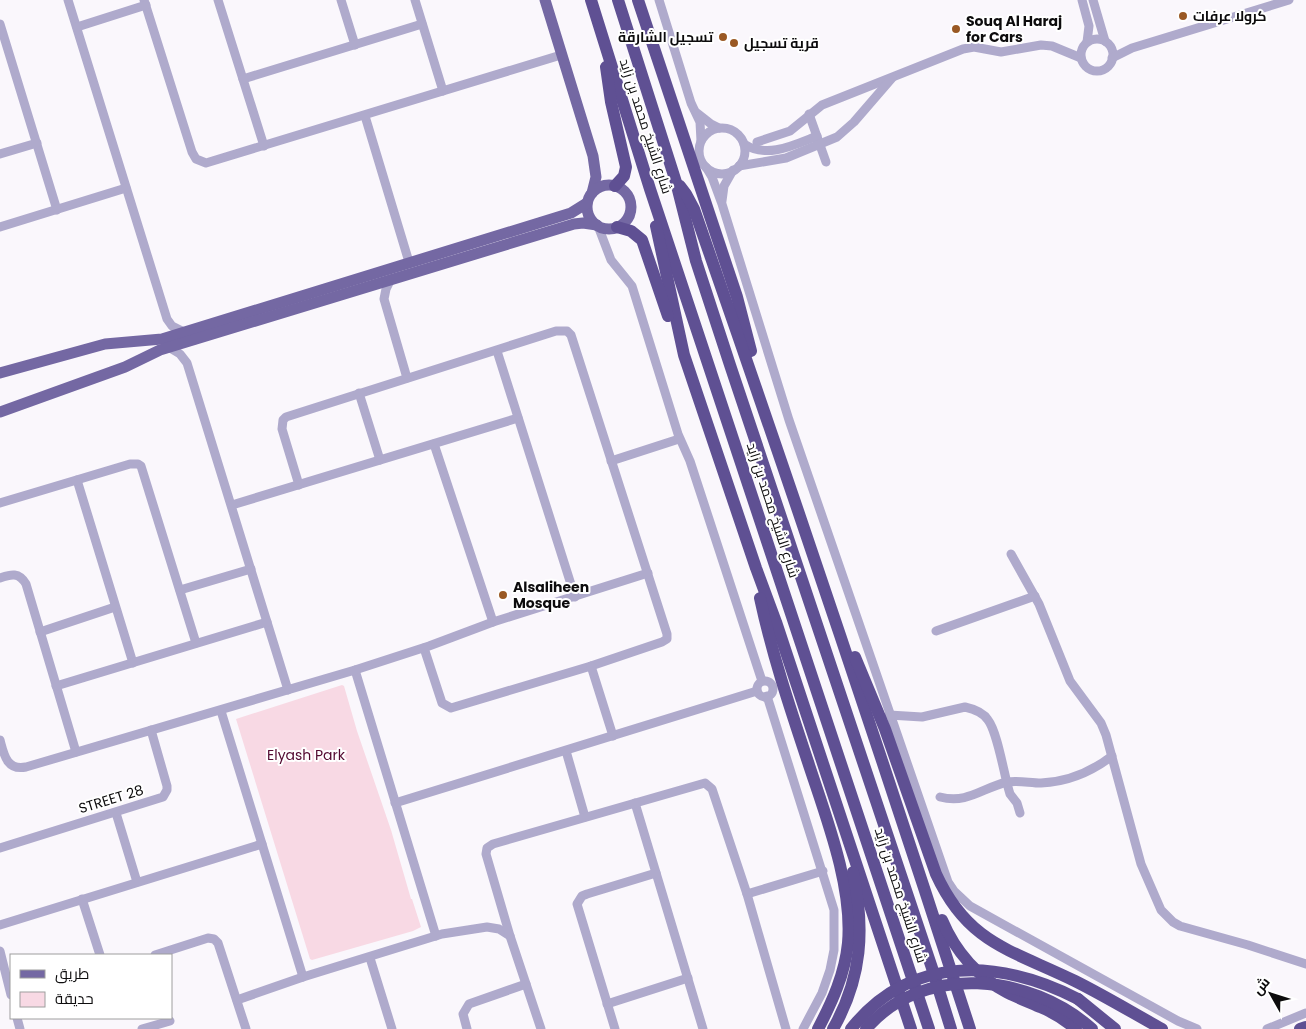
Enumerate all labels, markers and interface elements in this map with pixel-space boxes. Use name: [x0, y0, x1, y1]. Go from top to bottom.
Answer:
place label: كرولا عرفات: [1193, 6, 1267, 26]
marker: كرولا عرفات: [1177, 10, 1189, 22]
place label: Souq Al Haraj for Cars: [966, 11, 1062, 47]
marker: Souq Al Haraj for Cars: [950, 23, 962, 35]
place label: تسجيل الشارقة: [618, 27, 714, 47]
marker: تسجيل الشارقة: [717, 31, 729, 43]
place label: قرية تسجيل: [744, 33, 819, 53]
marker: قرية تسجيل: [728, 37, 740, 49]
street label: شارع الشيخ محمد بن زايد: [615, 56, 677, 196]
street label: شارع الشيخ محمد بن زايد: [742, 440, 804, 580]
place label: Alsaliheen Mosque: [513, 577, 589, 613]
marker: Alsaliheen Mosque: [497, 589, 509, 601]
park label: Elyash Park: [267, 745, 346, 765]
street label: STREET 28: [76, 780, 146, 818]
street label: شارع الشيخ محمد بن زايد: [870, 825, 932, 965]
legend: [10, 954, 172, 1019]
text: طريق: [55, 963, 89, 984]
north arrow: [1246, 969, 1296, 1019]
text: ش: [1247, 973, 1274, 999]
text: حديقة: [55, 988, 94, 1009]

